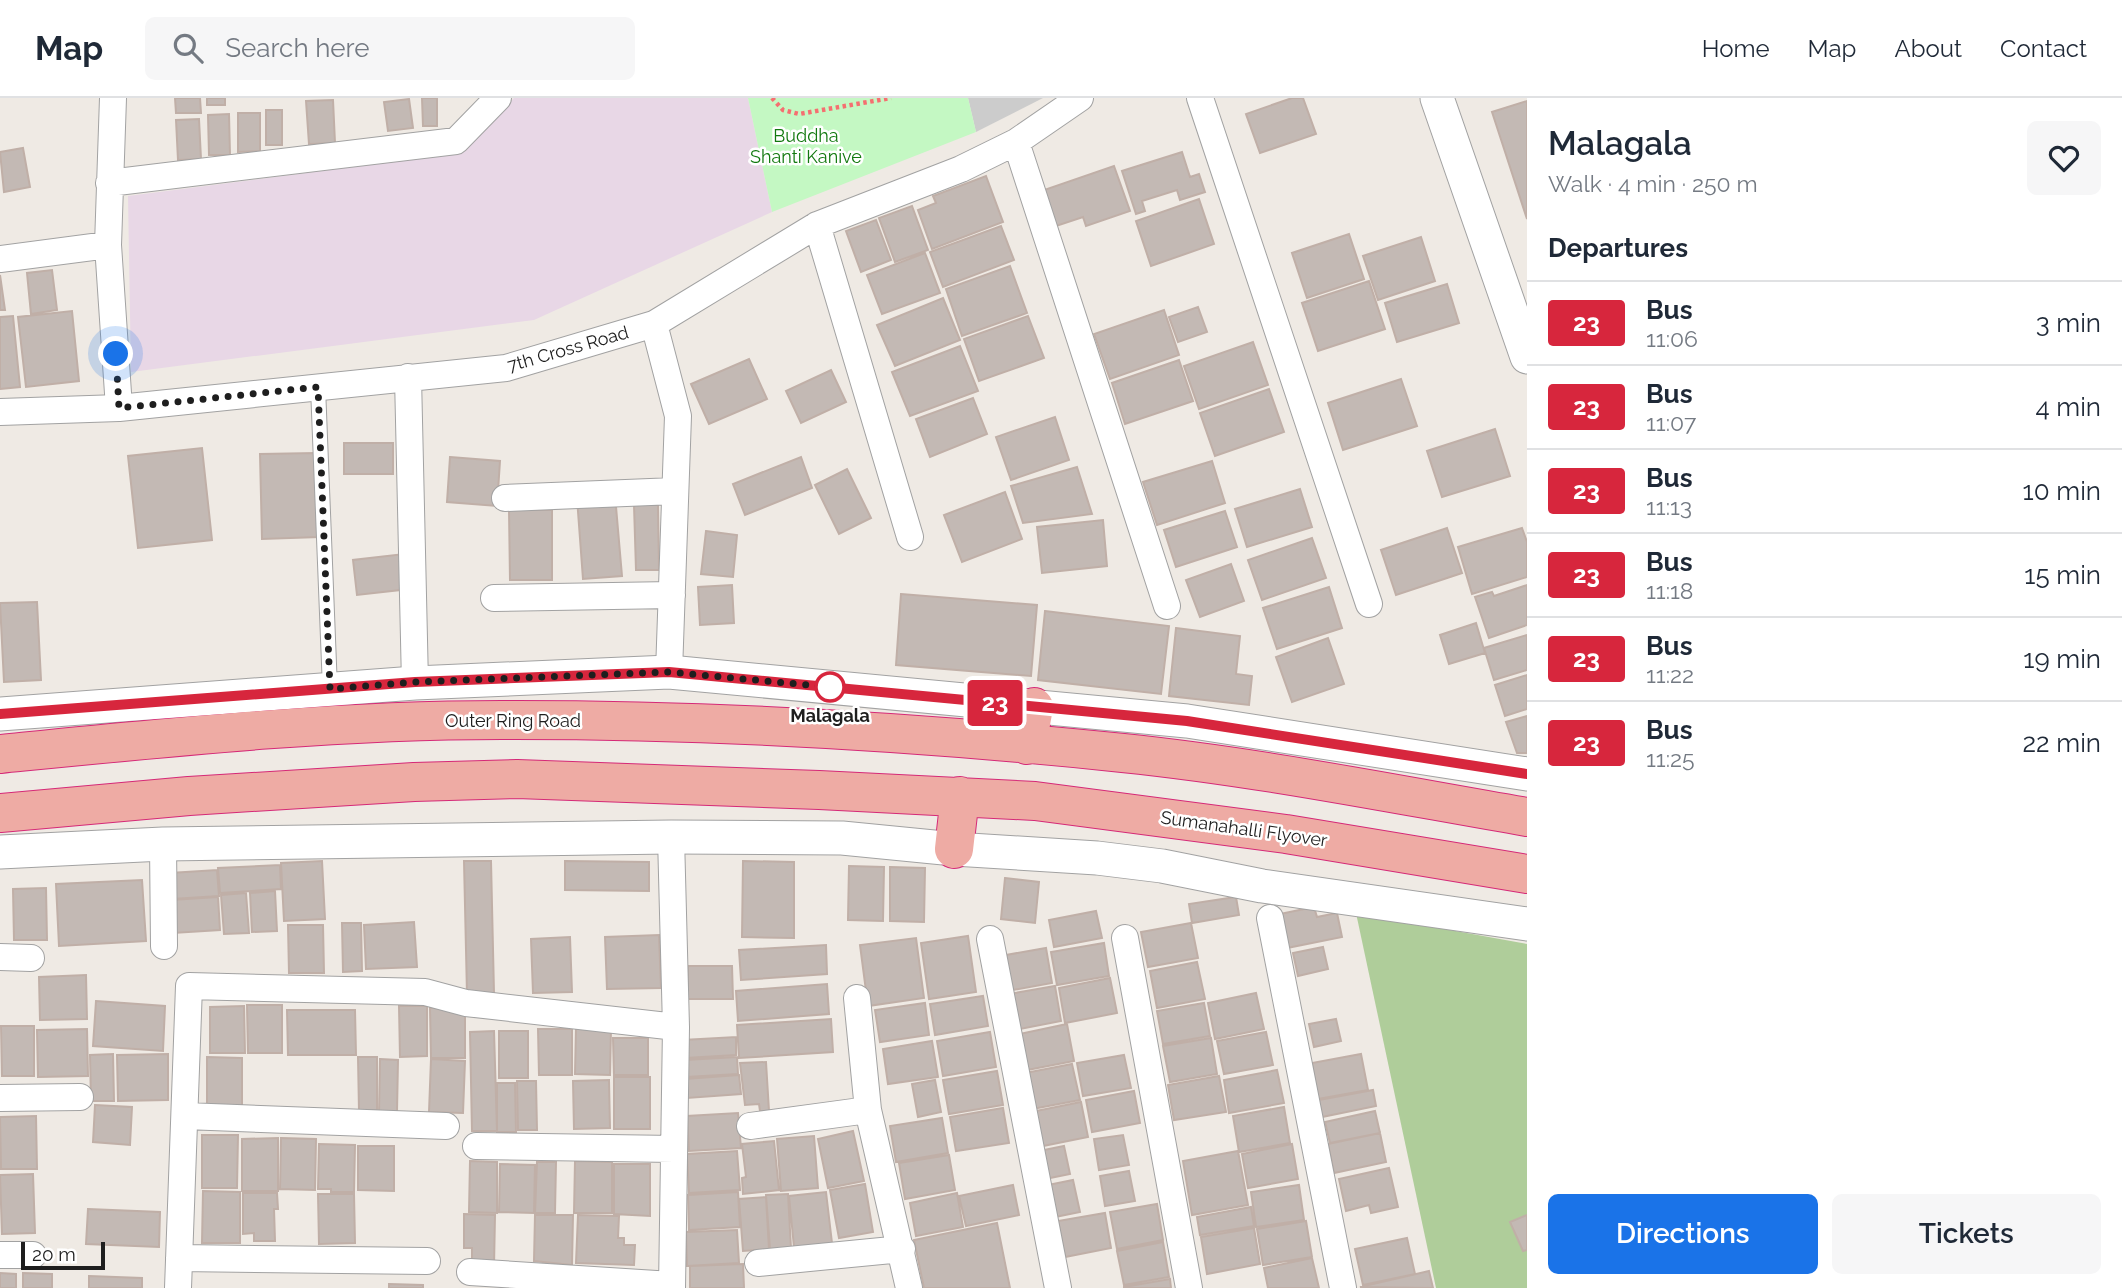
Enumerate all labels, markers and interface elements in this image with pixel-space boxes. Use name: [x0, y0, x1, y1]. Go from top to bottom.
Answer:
search box: [145, 17, 635, 80]
text: Map: [35, 29, 103, 68]
icon: search: [169, 29, 207, 67]
text: Search here: [225, 33, 370, 63]
text: Home: [1702, 34, 1770, 63]
text: Map: [1808, 34, 1856, 63]
text: About: [1894, 34, 1962, 63]
text: Contact: [2000, 34, 2087, 63]
button: heart: [2027, 121, 2101, 195]
text: Malagala: [1548, 124, 1692, 163]
park label: Buddha Shanti Kanive: [750, 125, 862, 167]
text: Walk · 4 min · 250 m: [1548, 170, 1758, 197]
text: Departures: [1548, 233, 1688, 263]
text: Bus: [1646, 295, 1693, 325]
text: 23: [1573, 308, 1600, 337]
text: 3 min: [2036, 308, 2101, 338]
street label: 7th Cross Road: [505, 321, 631, 376]
text: 11:06: [1646, 325, 1698, 352]
your location: [98, 336, 133, 371]
text: Bus: [1646, 379, 1693, 409]
text: 23: [1573, 392, 1600, 421]
text: 4 min: [2035, 392, 2101, 422]
text: 11:07: [1646, 409, 1696, 436]
text: Bus: [1646, 463, 1693, 493]
text: 23: [1573, 476, 1600, 505]
text: 10 min: [2023, 476, 2101, 506]
text: 11:13: [1646, 493, 1692, 520]
text: Bus: [1646, 547, 1693, 577]
text: 23: [1573, 560, 1600, 589]
text: 15 min: [2024, 560, 2101, 590]
text: 11:18: [1646, 577, 1694, 604]
text: Bus: [1646, 631, 1693, 661]
text: 23: [1573, 644, 1600, 673]
text: 19 min: [2023, 644, 2101, 674]
text: 11:22: [1646, 661, 1694, 688]
marker: Malagala: [815, 672, 845, 702]
line badge: 23: [964, 680, 1026, 726]
text: 23: [982, 688, 1008, 717]
place label: Malagala: [790, 705, 870, 726]
street label: Outer Ring Road: [445, 710, 581, 731]
text: Bus: [1646, 715, 1693, 745]
text: 23: [1573, 728, 1600, 757]
text: 22 min: [2023, 728, 2101, 758]
text: 11:25: [1646, 745, 1695, 772]
street label: Sumanahalli Flyover: [1159, 806, 1329, 851]
button: Directions: [1548, 1194, 1818, 1274]
button: Tickets: [1832, 1194, 2101, 1274]
scale bar: [21, 1239, 105, 1271]
text: 20 m: [32, 1243, 76, 1265]

